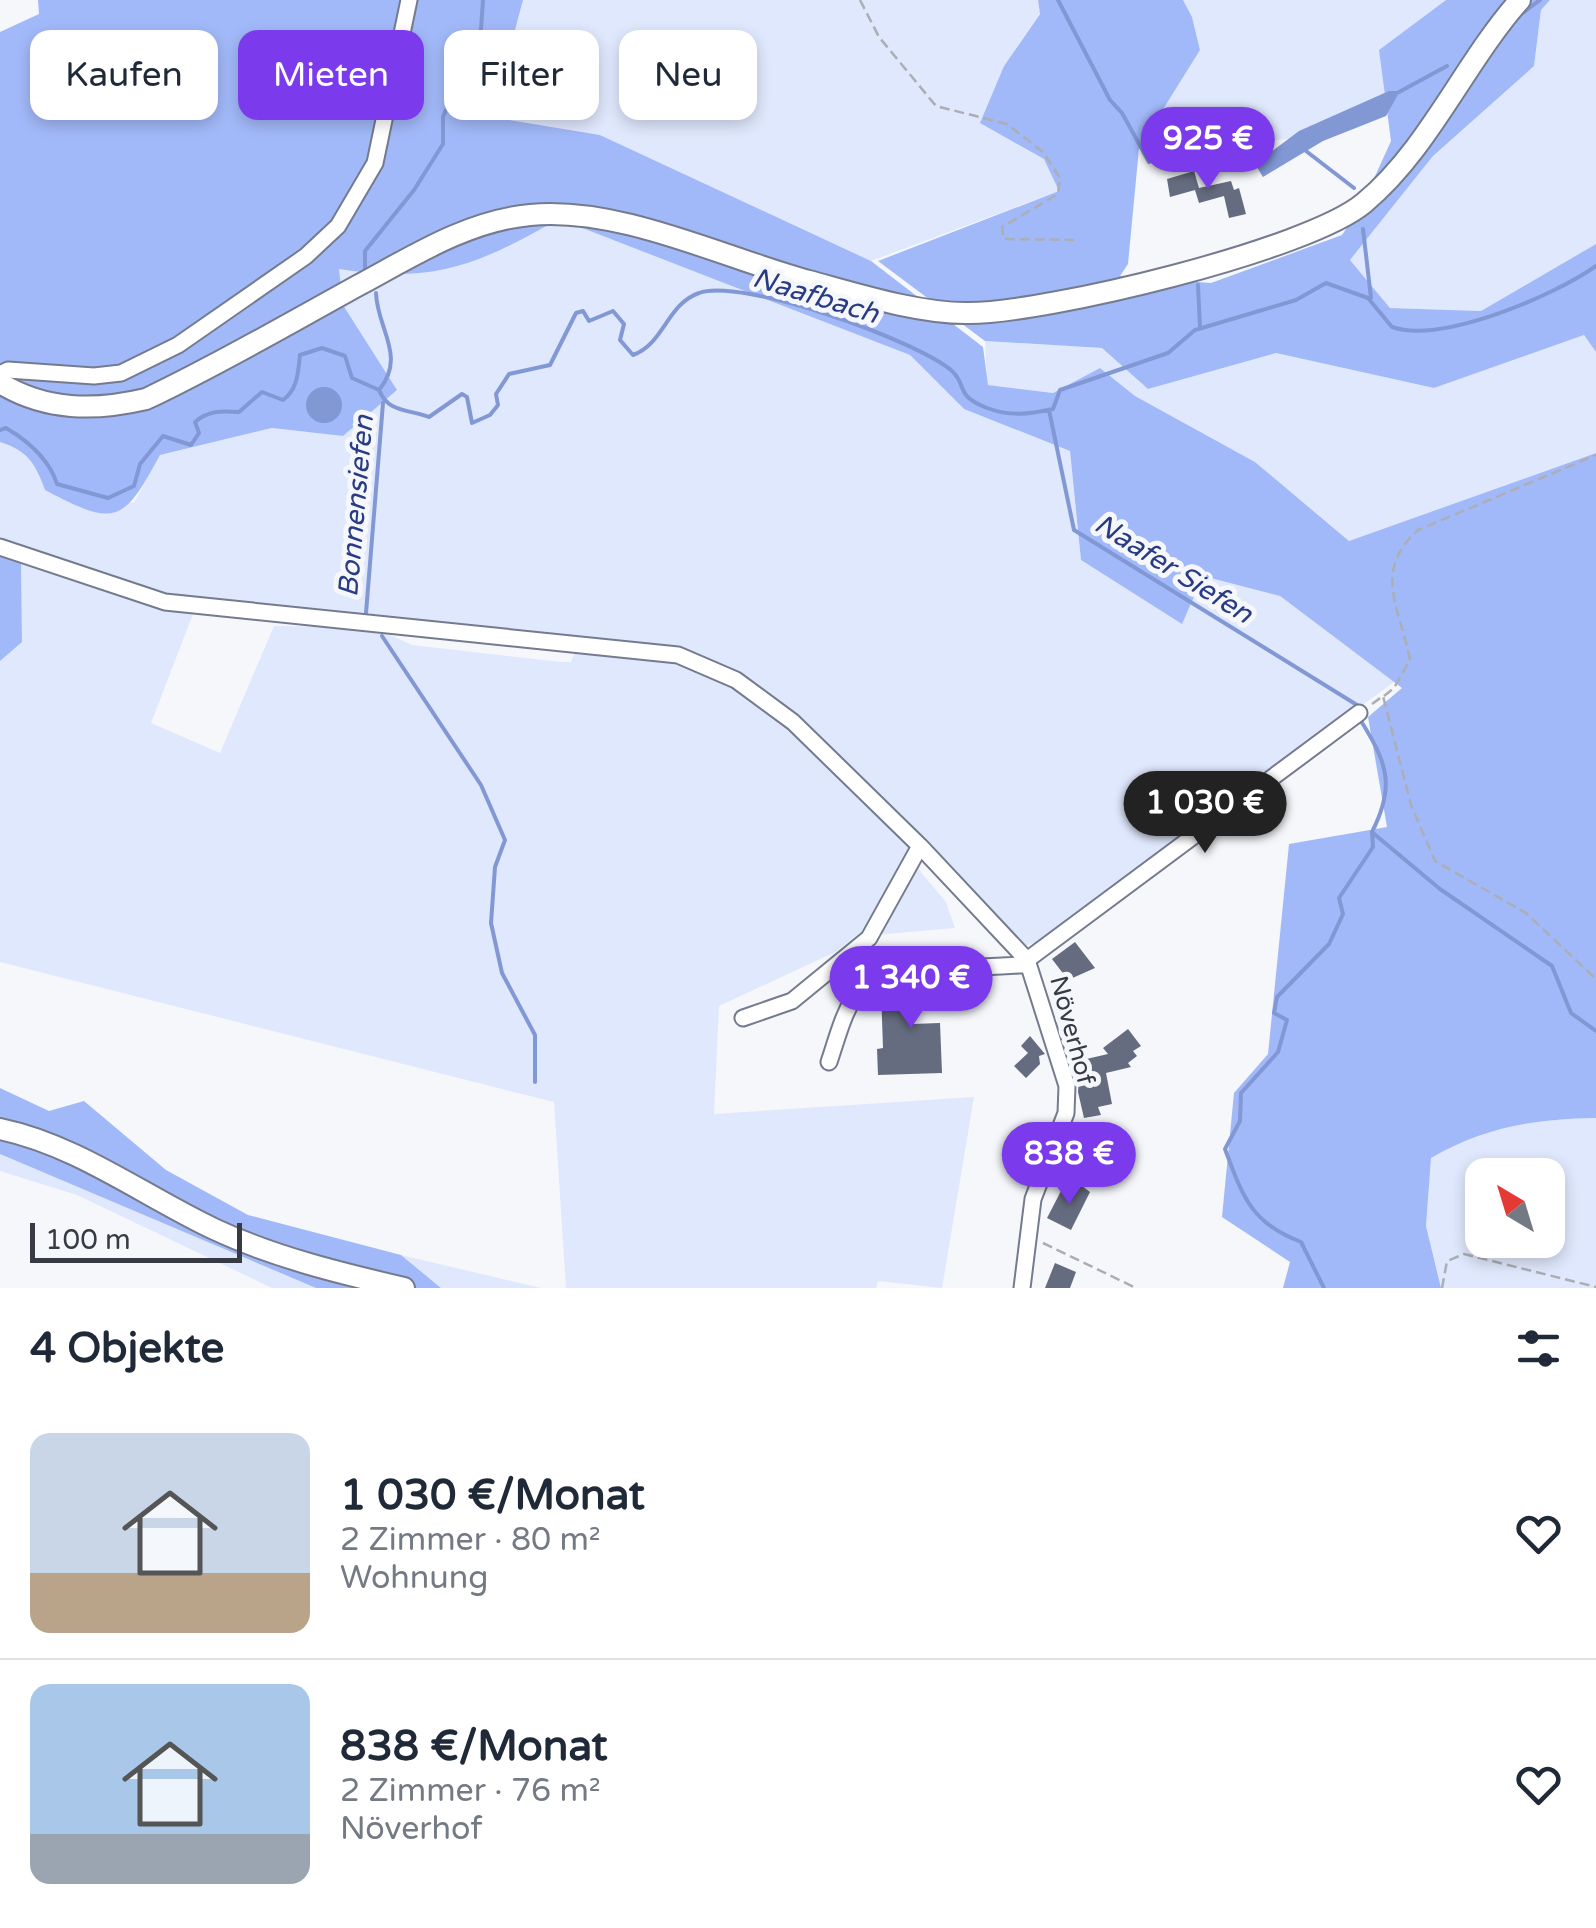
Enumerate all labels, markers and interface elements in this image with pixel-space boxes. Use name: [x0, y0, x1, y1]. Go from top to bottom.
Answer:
chip: Kaufen: [30, 30, 218, 120]
chip: Mieten: [238, 30, 424, 120]
chip: Filter: [444, 30, 599, 120]
chip: Neu: [619, 30, 757, 120]
pin: 925 €: [1138, 107, 1278, 192]
text: 925 €: [1163, 120, 1253, 158]
water label: Naafbach: [749, 261, 884, 331]
water label: Bonnensiefen: [331, 413, 381, 598]
water label: Naafer Siefen: [1088, 507, 1260, 631]
pin: 1 030 €: [1113, 771, 1297, 856]
text: 1 030 €: [1146, 784, 1264, 822]
pin: 1 340 €: [819, 946, 1003, 1031]
text: 1 340 €: [852, 959, 970, 997]
street label: Növerhof: [1043, 973, 1101, 1088]
pin: 838 €: [999, 1122, 1139, 1207]
text: 838 €: [1024, 1135, 1114, 1173]
north arrow: [1465, 1158, 1565, 1258]
map controls: [1465, 1158, 1565, 1258]
scale bar: [30, 1218, 242, 1262]
text: 100 m: [45, 1223, 131, 1257]
icon: filters: [1511, 1321, 1566, 1376]
text: 4 Objekte: [30, 1323, 224, 1374]
text: 1 030 €/Monat: [340, 1470, 645, 1521]
icon: home: [110, 1473, 230, 1593]
icon: heart: [1511, 1506, 1566, 1561]
text: 2 Zimmer · 80 m²: [340, 1521, 601, 1559]
text: Wohnung: [340, 1559, 488, 1597]
text: 838 €/Monat: [340, 1721, 608, 1772]
icon: home: [110, 1724, 230, 1844]
icon: heart: [1511, 1757, 1566, 1812]
text: 2 Zimmer · 76 m²: [340, 1772, 601, 1810]
text: Növerhof: [340, 1810, 483, 1848]

